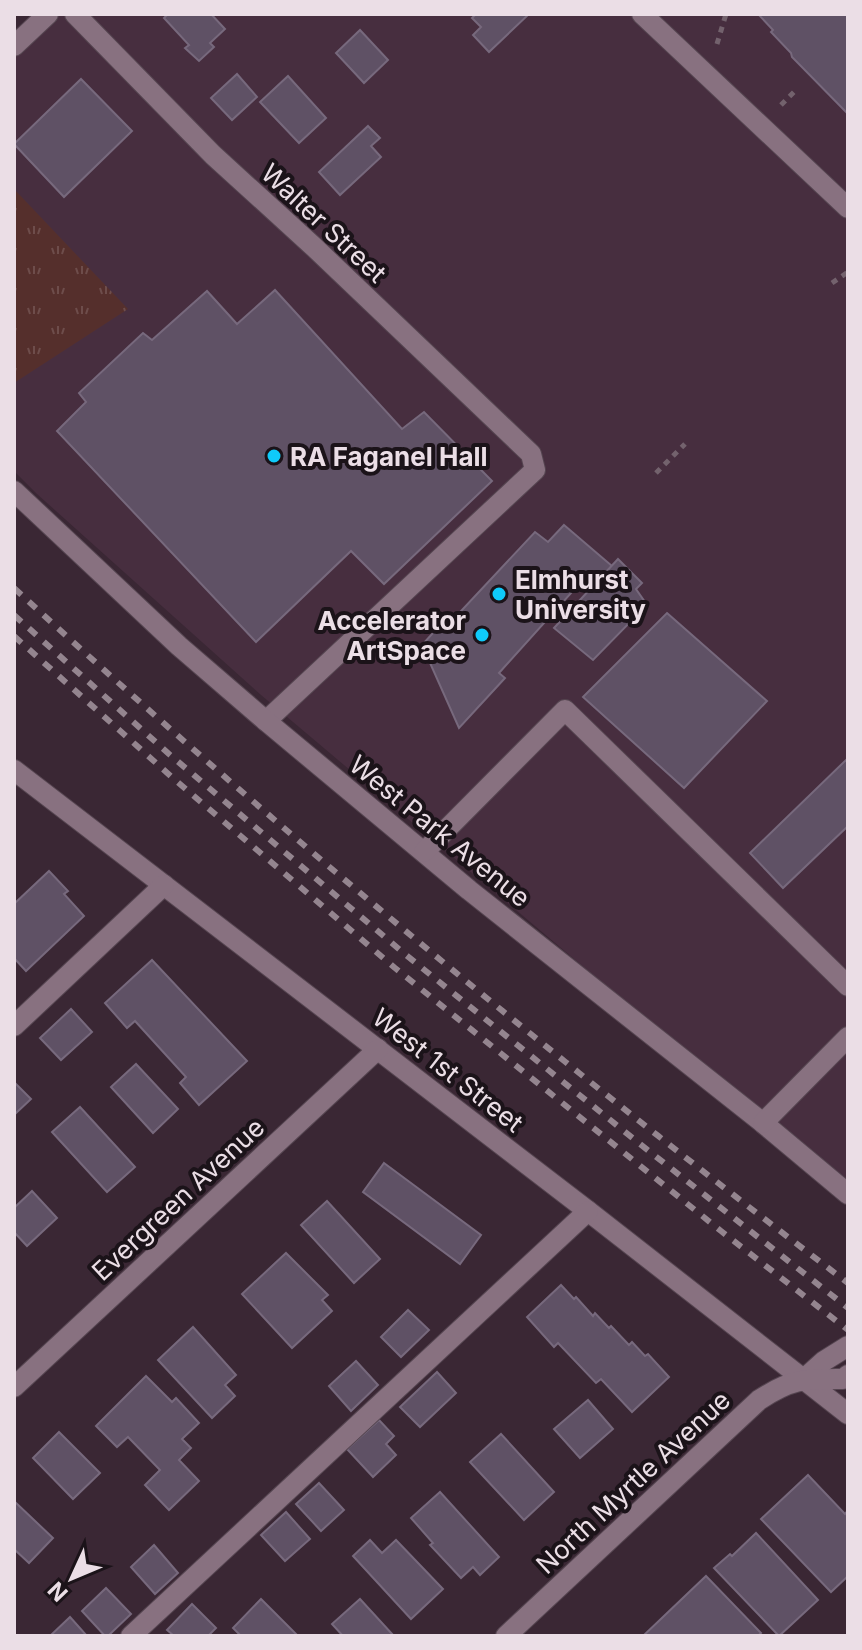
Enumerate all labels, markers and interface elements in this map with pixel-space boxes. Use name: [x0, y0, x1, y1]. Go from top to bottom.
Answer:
street label: Walter Street: [255, 157, 393, 289]
place label: RA Faganel Hall: [290, 441, 488, 472]
marker: RA Faganel Hall: [265, 447, 283, 465]
place label: Elmhurst University: [515, 564, 646, 625]
marker: Elmhurst University: [490, 585, 508, 603]
place label: Accelerator ArtSpace: [317, 605, 466, 666]
marker: Accelerator ArtSpace: [473, 626, 491, 644]
street label: West Park Avenue: [343, 749, 537, 913]
street label: West 1st Street: [367, 1002, 529, 1138]
street label: Evergreen Avenue: [86, 1111, 270, 1287]
street label: North Myrtle Avenue: [530, 1384, 736, 1580]
north arrow: [32, 1538, 112, 1618]
text: N: [42, 1577, 73, 1607]

